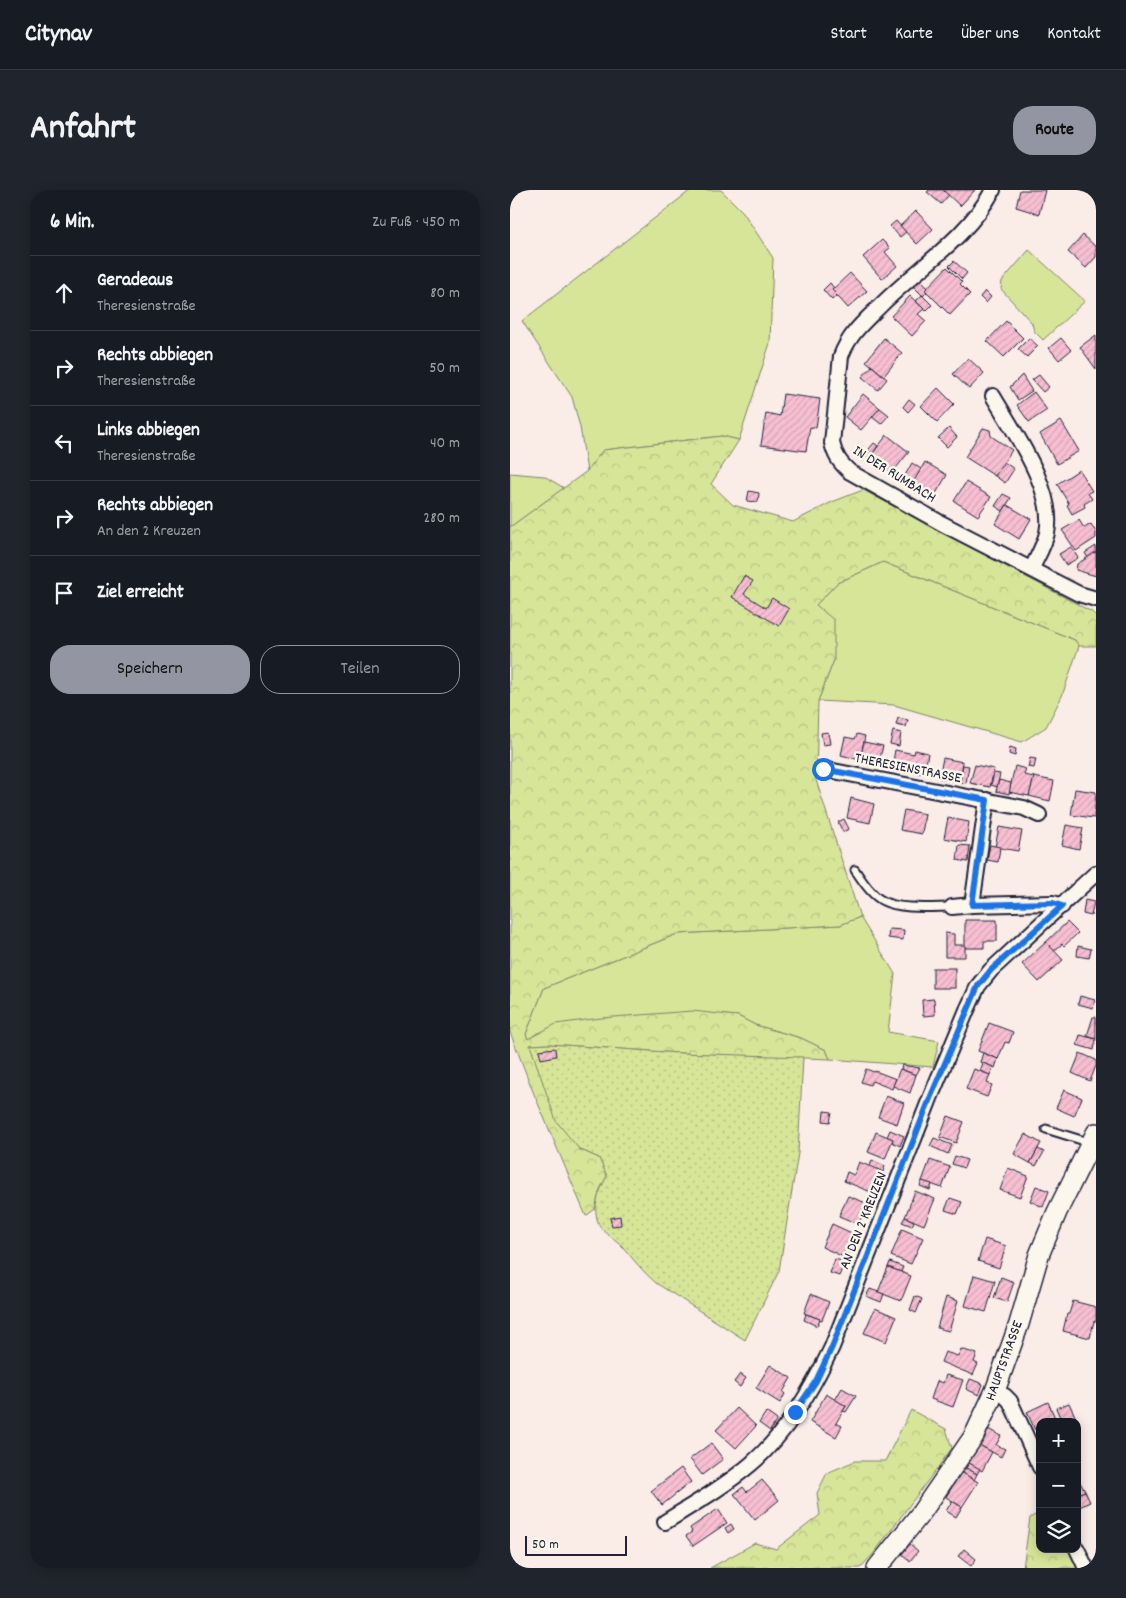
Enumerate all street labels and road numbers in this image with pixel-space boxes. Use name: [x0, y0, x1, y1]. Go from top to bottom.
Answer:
street label: IN DER RUMBACH: [848, 441, 940, 509]
street label: THERESIENSTRASSE: [853, 748, 963, 790]
street label: AN DEN 2 KREUZEN: [834, 1169, 894, 1273]
street label: HAUPTSTRASSE: [980, 1318, 1030, 1404]

